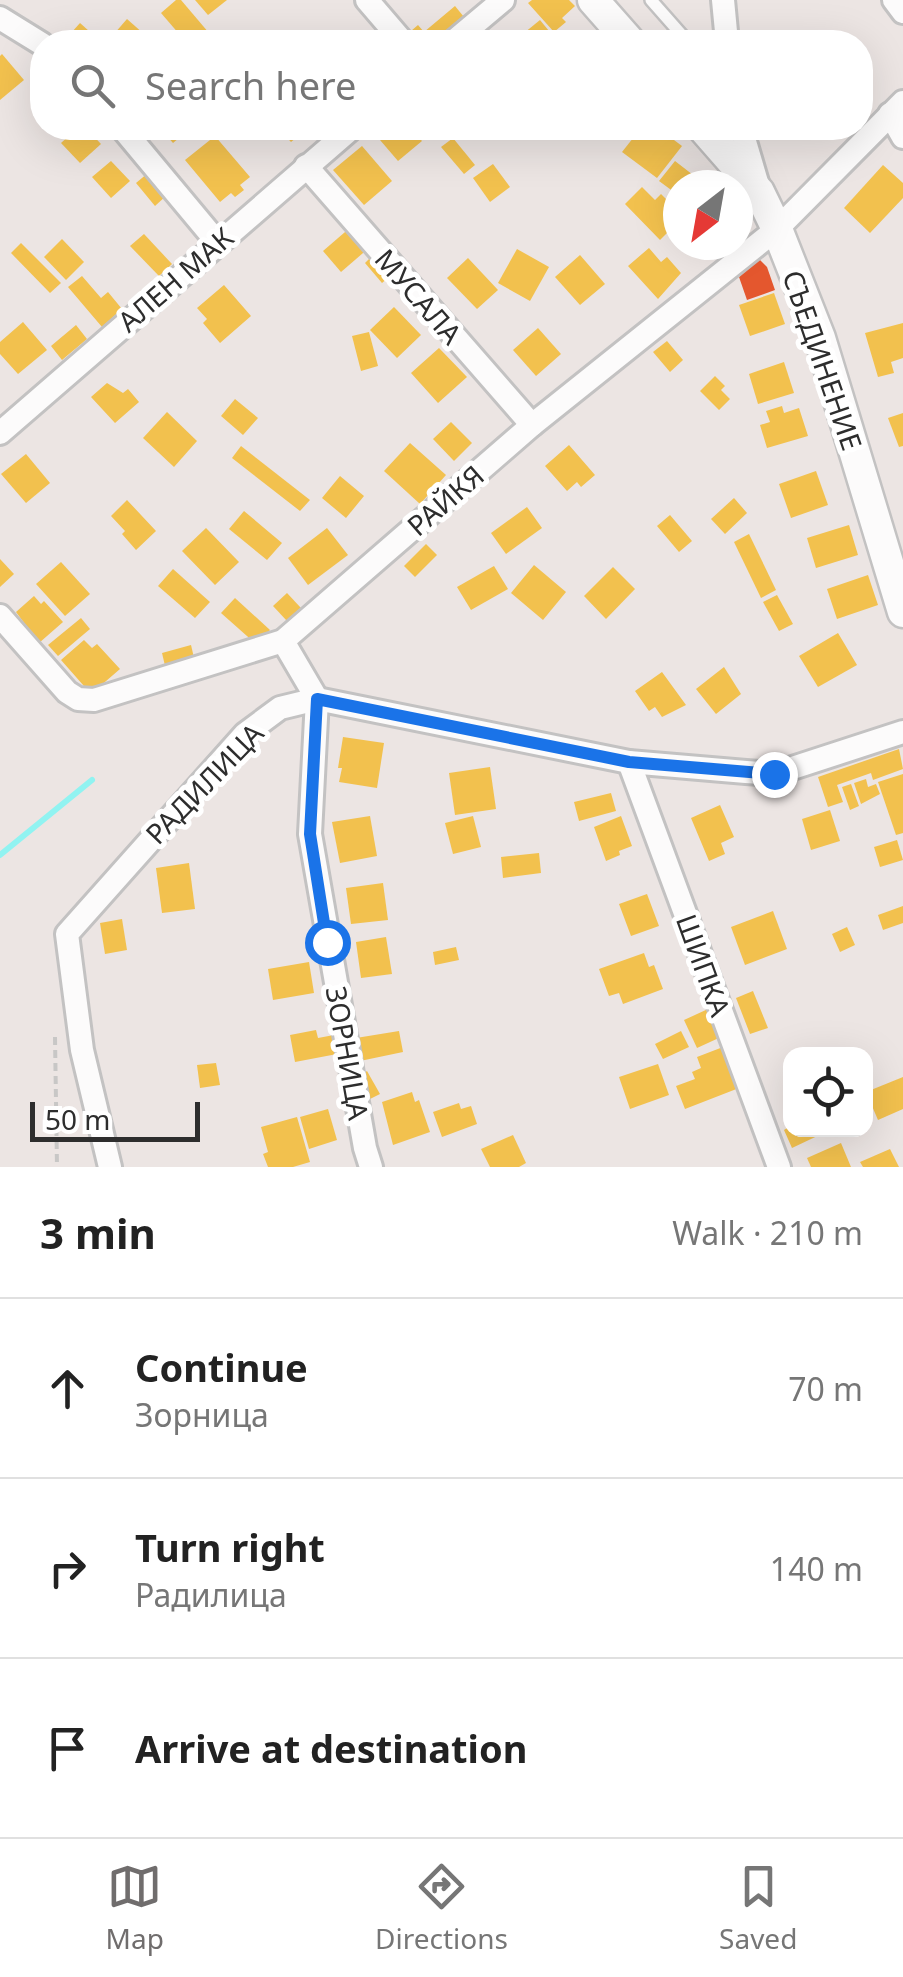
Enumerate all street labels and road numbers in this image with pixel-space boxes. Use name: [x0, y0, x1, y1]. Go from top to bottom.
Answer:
street label: АЛЕН МАК: [109, 218, 241, 340]
street label: МУСАЛА: [367, 240, 471, 352]
street label: СЪЕДИНЕНИЕ: [774, 265, 872, 455]
street label: РАЙКЯ: [399, 456, 491, 544]
street label: РАДИЛИЦА: [137, 714, 271, 852]
street label: ШИПКА: [668, 909, 740, 1021]
street label: ЗОРНИЦА: [318, 983, 378, 1123]

